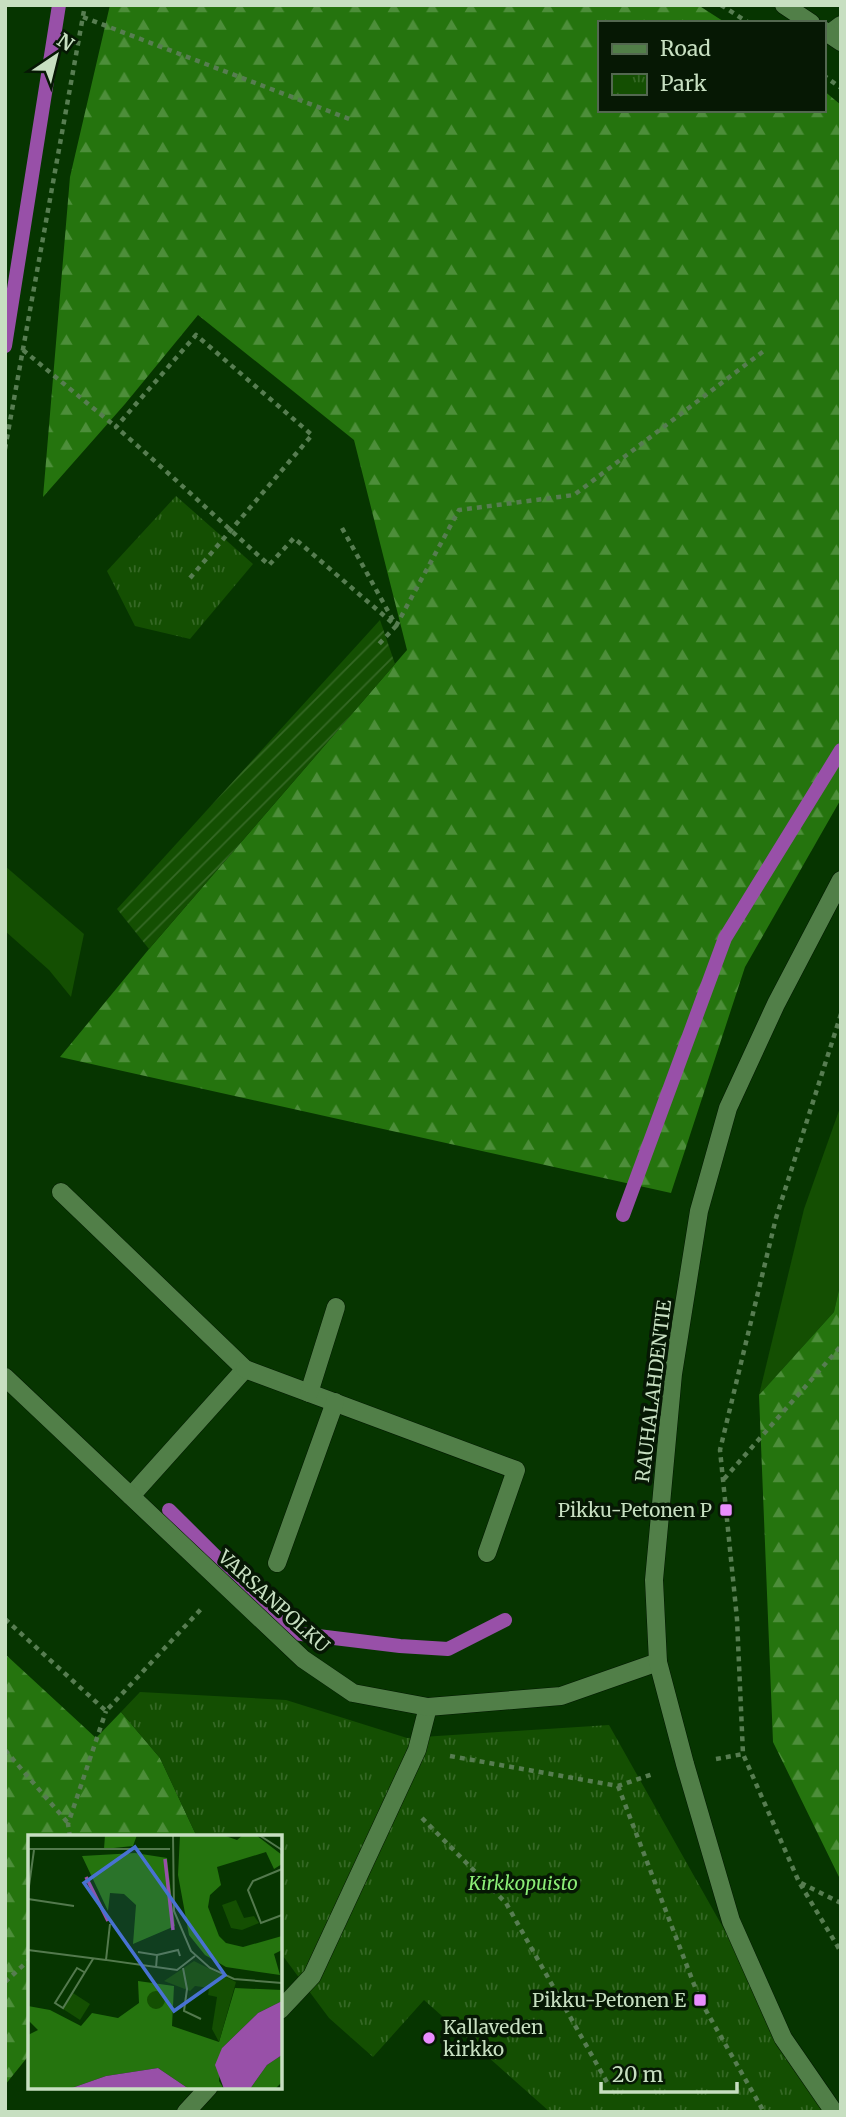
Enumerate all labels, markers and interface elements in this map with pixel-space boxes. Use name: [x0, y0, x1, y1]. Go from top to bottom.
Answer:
north arrow: [21, 21, 91, 91]
legend: [598, 21, 825, 112]
text: N: [53, 28, 79, 56]
text: Road: [660, 35, 711, 62]
text: Park: [660, 70, 707, 97]
street label: RAUHALAHDENTIE: [630, 1298, 676, 1484]
place label: Pikku-Petonen P: [558, 1498, 712, 1522]
marker: Pikku-Petonen P: [718, 1502, 734, 1518]
street label: VARSANPOLKU: [212, 1544, 335, 1657]
inset map: [28, 1835, 282, 2089]
park label: Kirkkopuisto: [467, 1871, 578, 1895]
place label: Pikku-Petonen E: [532, 1988, 686, 2012]
marker: Pikku-Petonen E: [692, 1992, 708, 2008]
place label: Kallaveden kirkko: [443, 2015, 544, 2061]
marker: Kallaveden kirkko: [421, 2030, 437, 2046]
scale bar: [601, 2050, 738, 2094]
text: 20 m: [612, 2061, 664, 2088]

